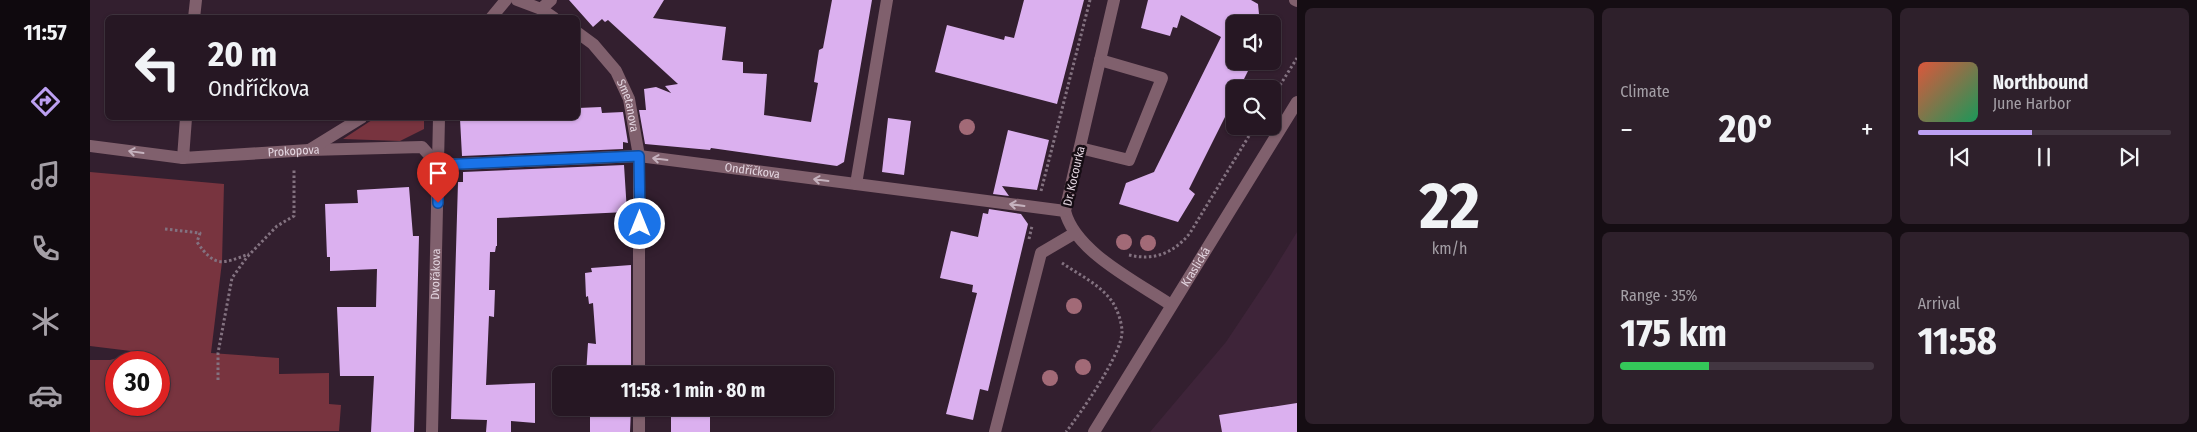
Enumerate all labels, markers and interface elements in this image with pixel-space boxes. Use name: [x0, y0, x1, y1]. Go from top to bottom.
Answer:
map controls: [1226, 15, 1281, 135]
button: sound: [1226, 15, 1281, 70]
text: 11:57: [23, 19, 67, 46]
text: 20 m: [208, 33, 277, 75]
icon: left: [125, 35, 190, 100]
text: Northbound: [1993, 71, 2088, 94]
text: Ondříčkova: [208, 75, 310, 102]
street label: Smetanova: [614, 77, 642, 133]
button: search: [1226, 80, 1281, 135]
text: Climate: [1620, 82, 1670, 101]
icon: directions: [28, 84, 63, 119]
text: June Harbor: [1993, 94, 2071, 113]
text: 20°: [1719, 106, 1775, 152]
text: −: [1620, 113, 1633, 146]
text: +: [1861, 113, 1874, 146]
street label: Prokopova: [267, 143, 320, 160]
icon: previous: [1946, 143, 1974, 171]
icon: pause: [2030, 143, 2058, 171]
icon: next: [2115, 143, 2143, 171]
street label: Dr. Kocourka: [1060, 145, 1088, 207]
one-way arrow: [129, 147, 145, 157]
pin: [417, 152, 459, 203]
one-way arrow: [652, 154, 668, 164]
icon: music: [28, 158, 63, 193]
icon: arrive: [424, 159, 452, 187]
street label: Ondříčkova: [724, 160, 781, 181]
text: 22: [1420, 167, 1480, 245]
one-way arrow: [814, 174, 830, 184]
position arrow: [613, 197, 665, 249]
one-way arrow: [1009, 199, 1025, 209]
icon: phone: [28, 231, 63, 266]
text: km/h: [1432, 239, 1468, 258]
street label: Kraslická: [1178, 244, 1213, 289]
street label: Dvořákova: [428, 248, 443, 300]
text: Range · 35%: [1620, 286, 1697, 305]
text: Arrival: [1918, 294, 1960, 313]
icon: climate: [28, 304, 63, 339]
text: 175 km: [1620, 310, 1727, 356]
text: 11:58: [1918, 318, 1997, 364]
speed limit sign: 30: [105, 351, 170, 416]
icon: car: [28, 378, 63, 413]
text: 11:58 · 1 min · 80 m: [621, 379, 765, 402]

